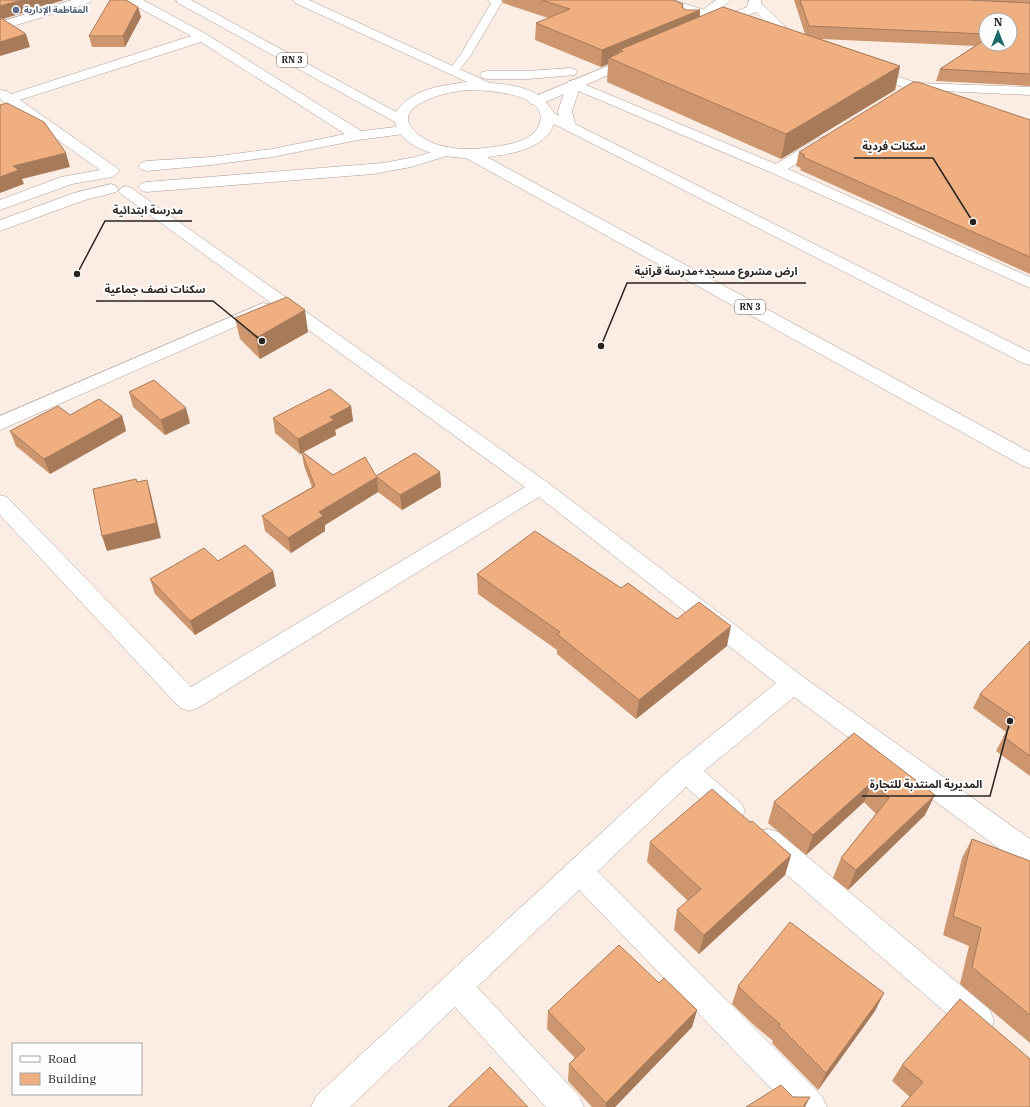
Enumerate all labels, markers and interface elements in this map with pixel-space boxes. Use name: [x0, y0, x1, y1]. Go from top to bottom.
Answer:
place label: المقاطعة الإدارية: [24, 4, 88, 16]
marker: المقاطعة الإدارية: [11, 5, 21, 15]
north arrow: [978, 12, 1018, 52]
text: N: [994, 15, 1003, 29]
road number: RN 3: [277, 53, 307, 67]
callout: سكنات فردية: [854, 135, 933, 158]
text: سكنات فردية: [862, 139, 926, 153]
callout: مدرسة ابتدائية: [105, 198, 192, 221]
text: مدرسة ابتدائية: [113, 203, 183, 217]
callout: ارض مشروع مسجد+مدرسة قرآنية: [627, 260, 806, 283]
text: ارض مشروع مسجد+مدرسة قرآنية: [634, 264, 798, 279]
callout: سكنات نصف جماعية: [96, 278, 213, 301]
text: سكنات نصف جماعية: [105, 282, 205, 296]
road number: RN 3: [735, 300, 765, 314]
callout: المديرية المنتدبة للتجارة: [862, 773, 990, 796]
text: المديرية المنتدبة للتجارة: [870, 777, 982, 791]
legend: [12, 1043, 142, 1095]
text: Road: [48, 1051, 77, 1066]
text: Building: [48, 1071, 96, 1086]

